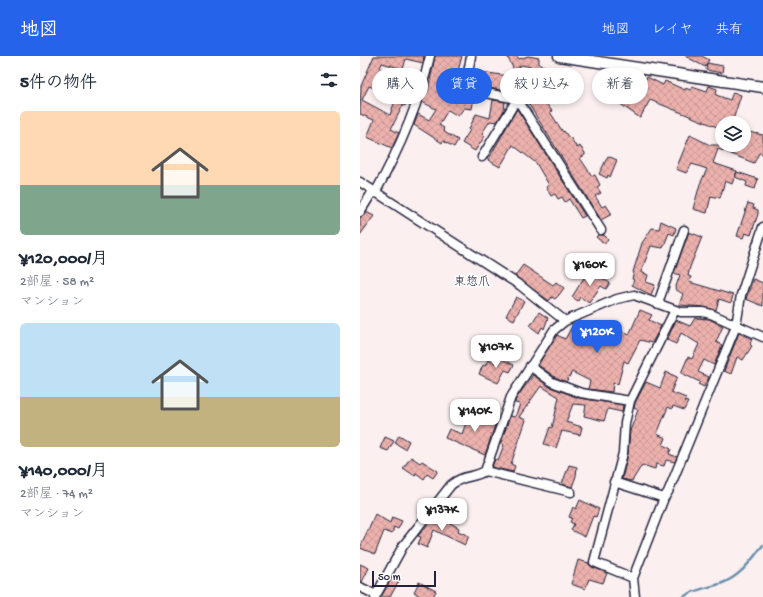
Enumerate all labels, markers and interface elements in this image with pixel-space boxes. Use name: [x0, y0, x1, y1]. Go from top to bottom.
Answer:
text: 地図: [20, 20, 58, 43]
text: 地図: [602, 22, 630, 39]
text: レイヤ: [652, 22, 693, 39]
text: 共有: [715, 22, 743, 39]
chip: 購入: [372, 68, 428, 104]
chip: 賃貸: [436, 68, 492, 104]
chip: 絞り込み: [500, 68, 584, 104]
chip: 新着: [592, 68, 648, 104]
icon: filters: [318, 69, 340, 91]
text: 5件の物件: [20, 74, 97, 94]
map controls: [715, 116, 751, 152]
button: layers: [715, 116, 751, 152]
icon: home: [144, 137, 216, 209]
text: ¥120,000/月: [20, 250, 108, 270]
pin: ¥160K: [562, 253, 618, 287]
text: ¥160K: [574, 258, 606, 273]
text: 2部屋 · 58 m²: [20, 275, 94, 290]
district label: 東惣爪: [454, 275, 490, 290]
text: マンション: [20, 295, 84, 310]
pin: ¥120K: [569, 320, 625, 354]
text: ¥120K: [581, 325, 613, 340]
pin: ¥107K: [468, 335, 524, 369]
text: ¥107K: [480, 340, 512, 355]
icon: home: [144, 349, 216, 421]
pin: ¥140K: [447, 399, 503, 433]
text: ¥140K: [459, 404, 491, 419]
text: ¥140,000/月: [20, 462, 108, 482]
text: 2部屋 · 74 m²: [20, 487, 93, 502]
pin: ¥137K: [414, 498, 470, 532]
text: ¥137K: [426, 503, 458, 518]
text: マンション: [20, 507, 84, 522]
scale bar: [372, 569, 436, 588]
text: 50 m: [378, 572, 400, 584]

